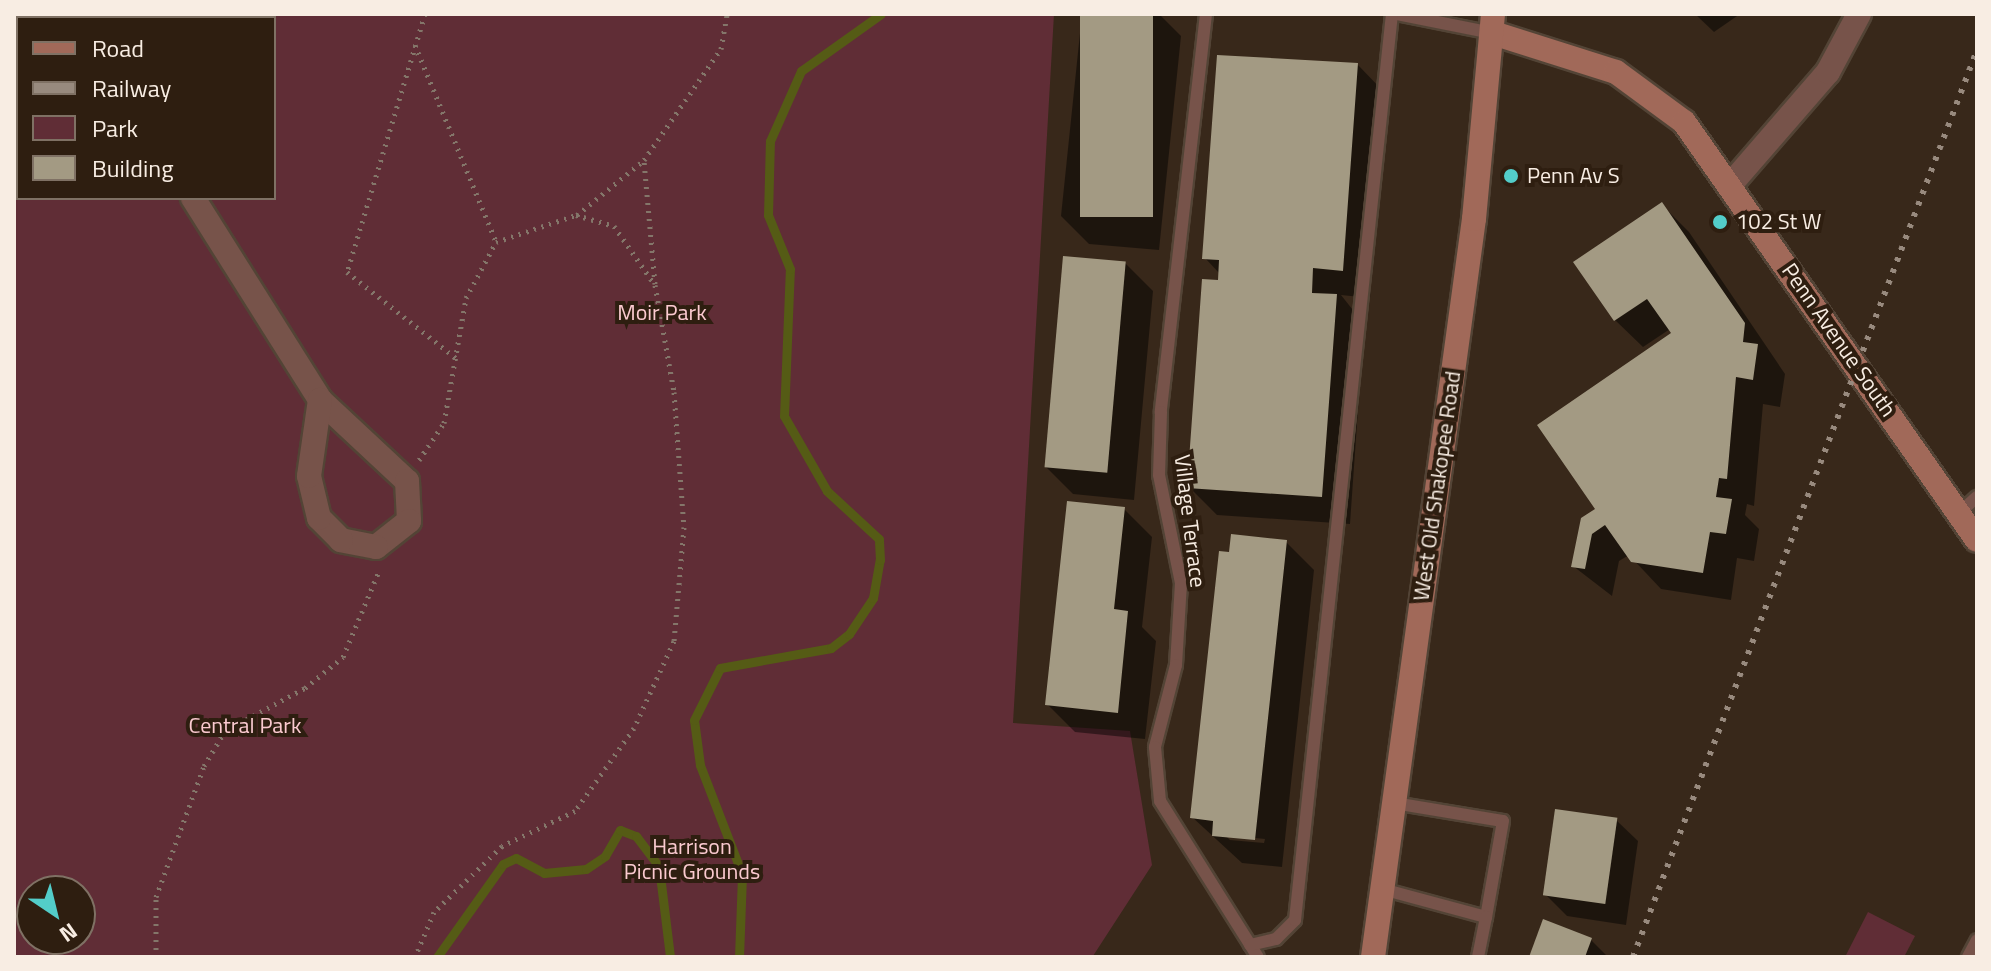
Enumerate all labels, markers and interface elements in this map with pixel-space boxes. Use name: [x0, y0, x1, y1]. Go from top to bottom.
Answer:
legend: [16, 16, 276, 200]
text: Road: [92, 30, 144, 66]
text: Railway: [92, 70, 171, 106]
text: Park: [92, 110, 138, 146]
text: Building: [92, 150, 174, 186]
place label: Penn Av S: [1527, 163, 1620, 189]
marker: Penn Av S: [1502, 167, 1520, 185]
place label: 102 St W: [1736, 209, 1822, 235]
marker: 102 St W: [1711, 213, 1729, 231]
street label: Penn Avenue South: [1776, 258, 1902, 422]
park label: Moir Park: [617, 300, 707, 326]
street label: West Old Shakopee Road: [1408, 369, 1466, 603]
street label: Village Terrace: [1169, 453, 1211, 589]
park label: Central Park: [189, 713, 301, 739]
park label: Harrison Picnic Grounds: [624, 833, 760, 884]
north arrow: [16, 875, 96, 955]
text: N: [53, 915, 85, 951]

